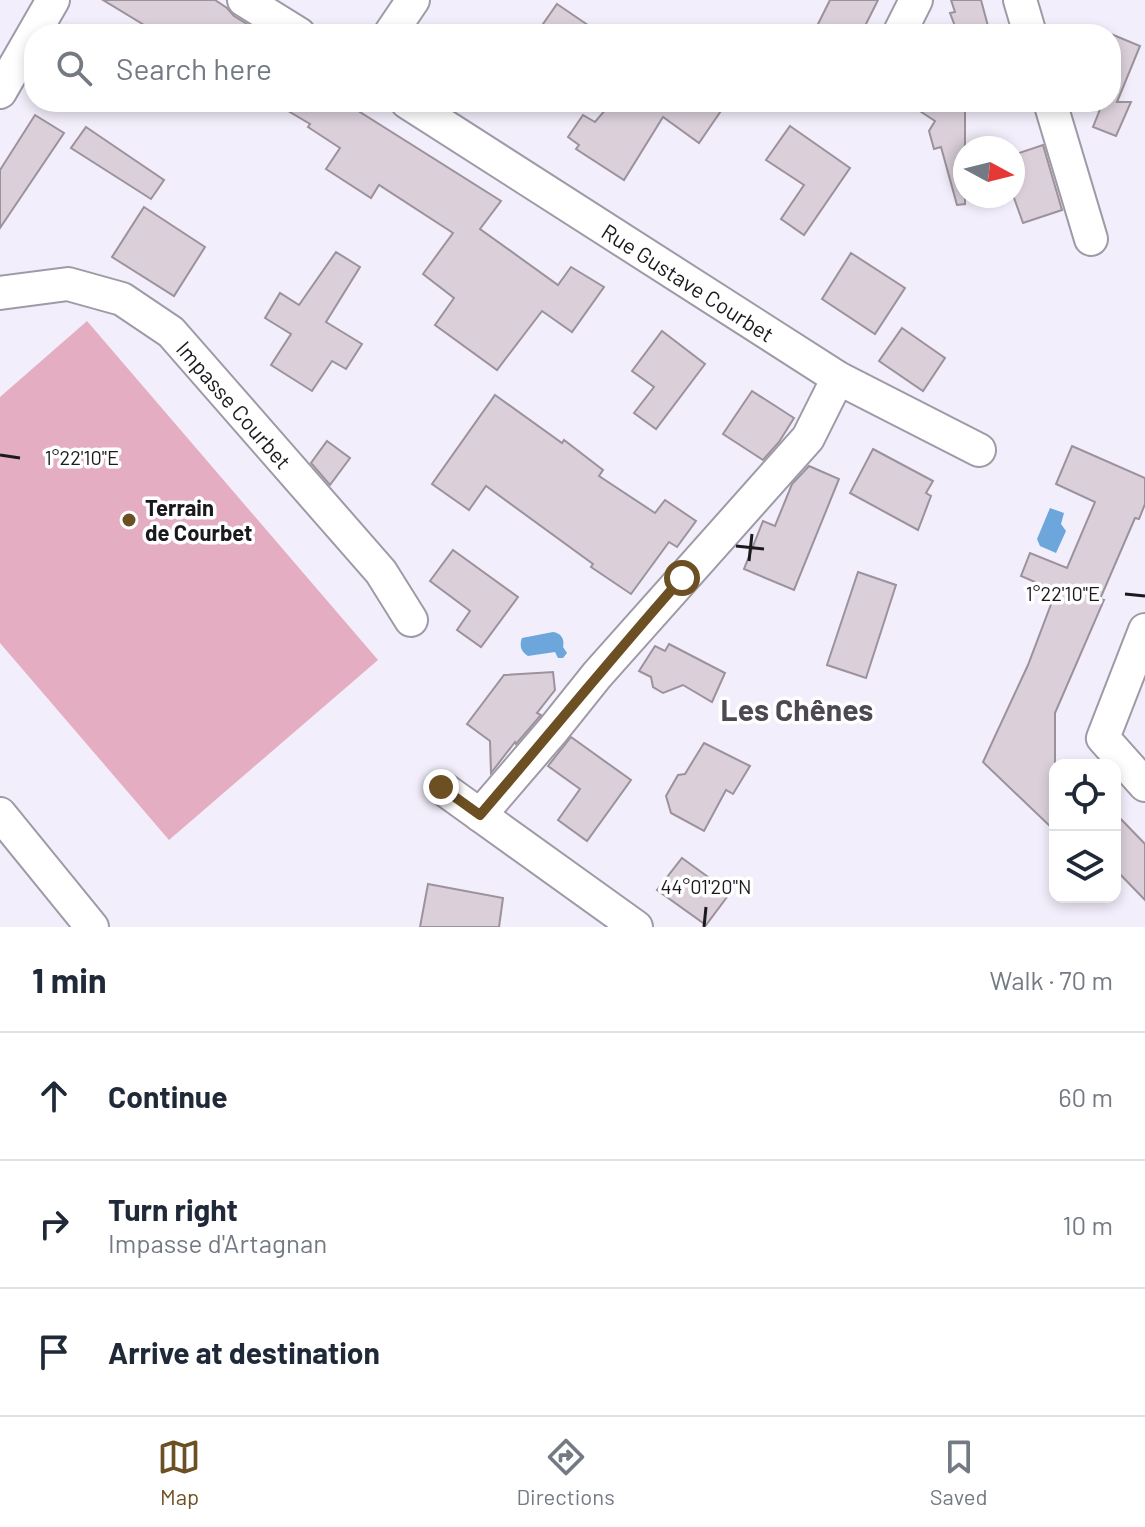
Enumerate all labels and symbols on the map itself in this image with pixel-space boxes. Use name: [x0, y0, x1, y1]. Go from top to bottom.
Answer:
north arrow: [953, 136, 1025, 208]
street label: Rue Gustave Courbet: [597, 217, 779, 347]
street label: Impasse Courbet: [172, 335, 297, 474]
text: 1°22'10"E: [45, 445, 119, 469]
place label: Terrain de Courbet: [145, 494, 252, 545]
marker: Terrain de Courbet: [120, 511, 138, 529]
route start: [664, 560, 700, 596]
text: 1°22'10"E: [1026, 581, 1100, 605]
district label: Les Chênes: [721, 691, 873, 727]
route end: [423, 769, 459, 805]
text: 44°01'20"N: [661, 874, 751, 898]

